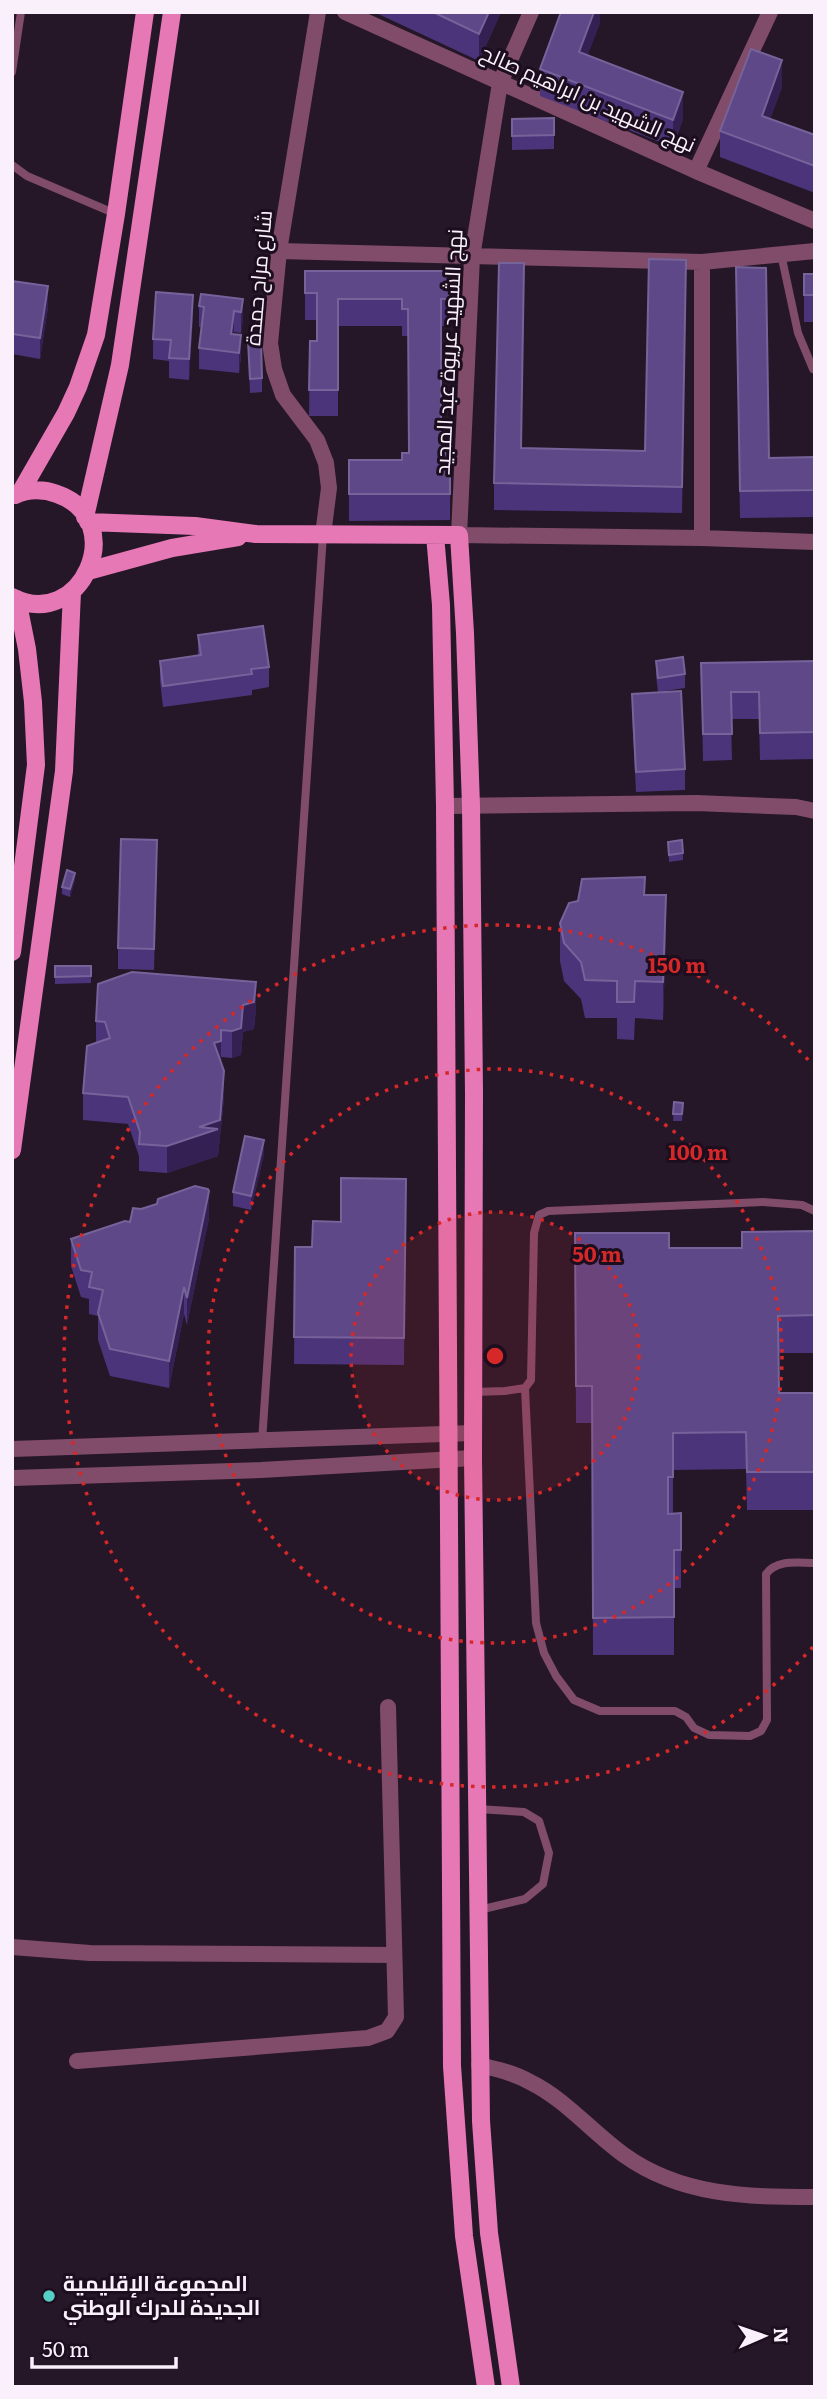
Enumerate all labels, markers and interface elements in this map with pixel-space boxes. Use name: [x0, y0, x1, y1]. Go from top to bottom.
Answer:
street label: نهج الشهيد بن ابراهيم صالح: [476, 35, 702, 159]
street label: شارع مراح حمدة: [235, 209, 279, 347]
street label: نهج الشهيد عريوة عبد المجيد: [425, 228, 469, 476]
text: 150 m: [648, 948, 706, 979]
text: 100 m: [668, 1135, 728, 1166]
text: 50 m: [572, 1237, 622, 1268]
centre of rings: [483, 1344, 507, 1368]
place label: المجموعة الإقليمية الجديدة للدرك الوطني: [63, 2266, 260, 2325]
marker: المجموعة الإقليمية الجديدة للدرك الوطني: [41, 2288, 57, 2304]
north arrow: [729, 2301, 799, 2371]
scale bar: [32, 2326, 175, 2370]
text: N: [768, 2327, 796, 2344]
text: 50 m: [42, 2332, 89, 2363]

